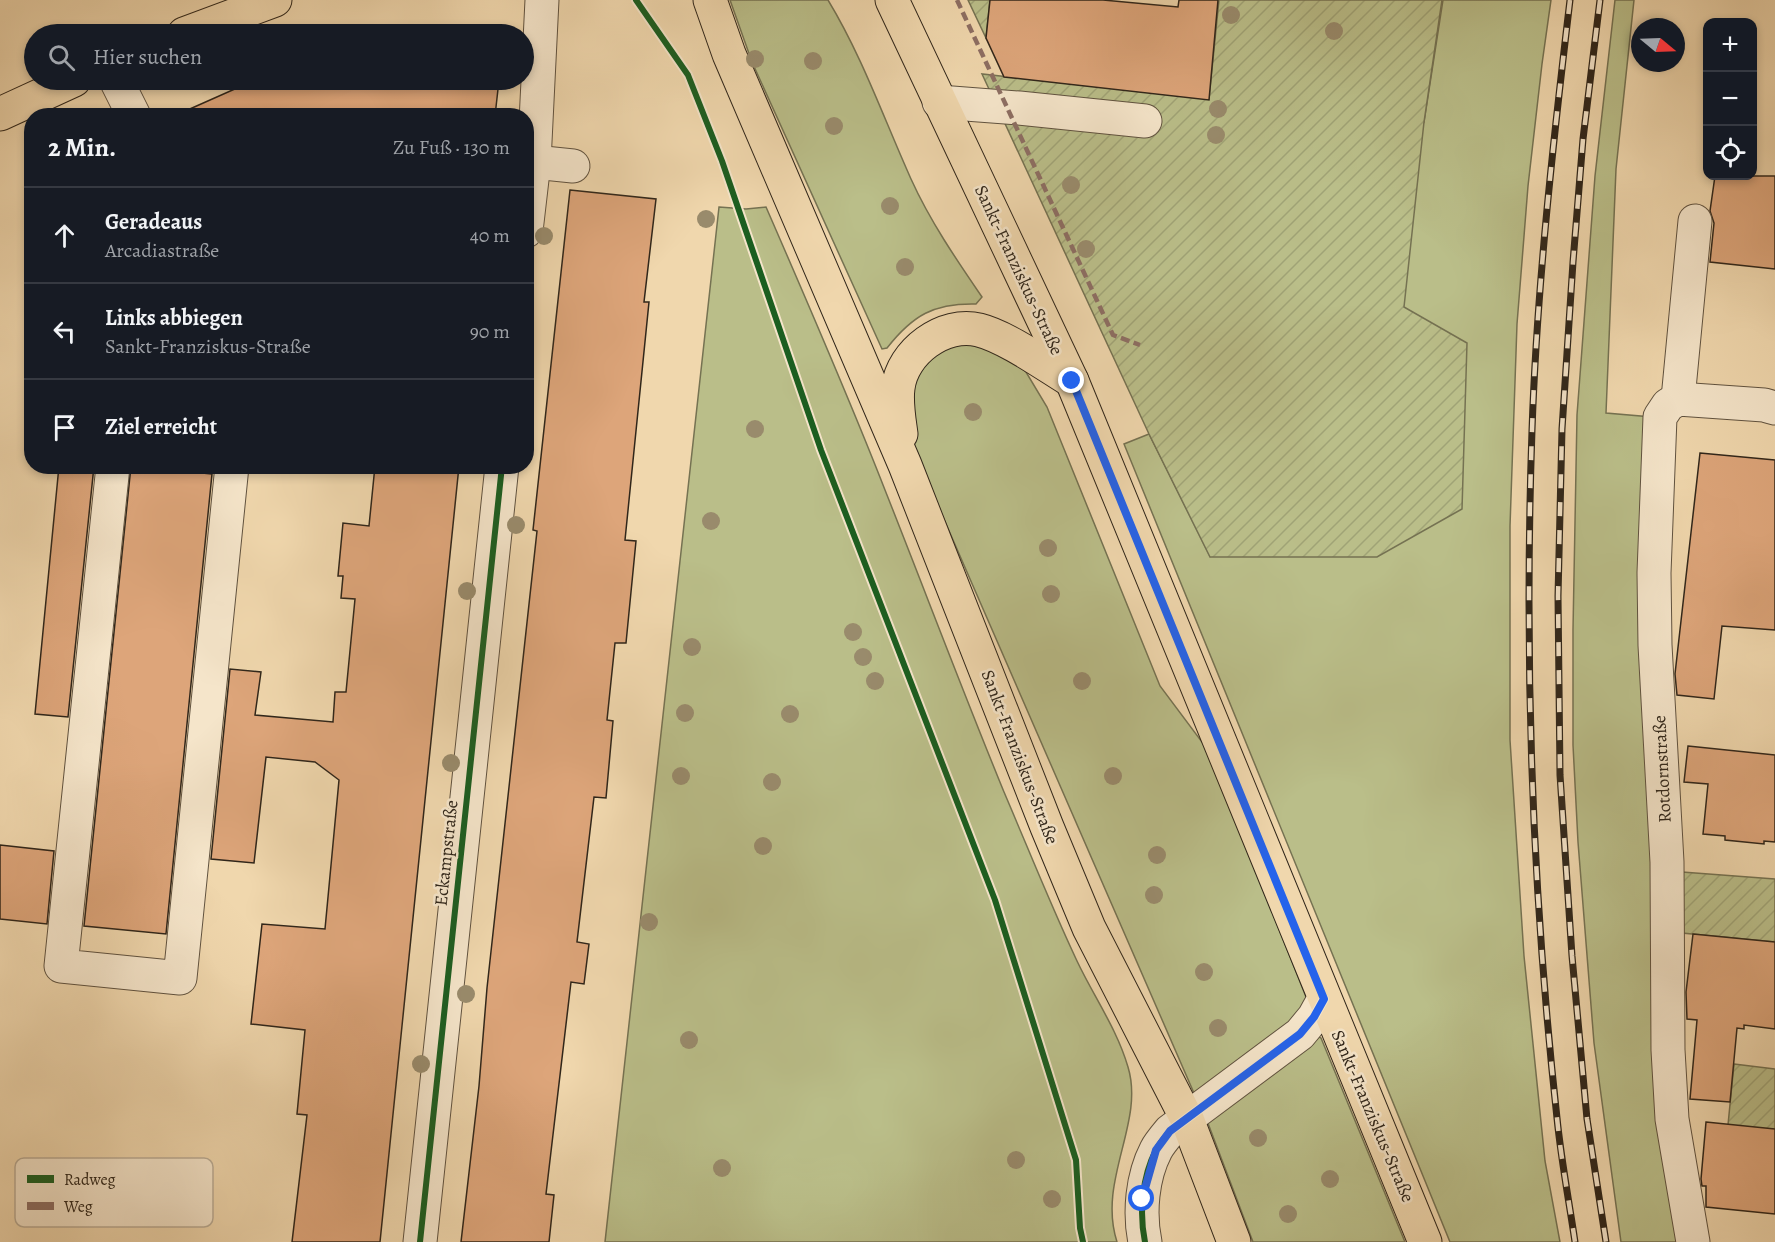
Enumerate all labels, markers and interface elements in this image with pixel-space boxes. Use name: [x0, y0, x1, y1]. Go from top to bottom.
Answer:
north arrow: [1631, 18, 1685, 72]
map controls: [1703, 18, 1757, 180]
button: +: [1703, 18, 1757, 72]
search box: [24, 24, 534, 90]
icon: search: [45, 41, 78, 74]
text: Hier suchen: [93, 42, 202, 72]
button: −: [1703, 72, 1757, 126]
button: locate: [1703, 126, 1757, 180]
text: 2 Min.: [48, 130, 116, 165]
text: Zu Fuß · 130 m: [393, 134, 510, 161]
street label: Sankt-Franziskus-Straße: [969, 181, 1069, 359]
text: Geradeaus: [105, 207, 202, 237]
icon: ahead: [48, 219, 81, 252]
text: 40 m: [470, 222, 510, 249]
text: Arcadiastraße: [105, 237, 219, 264]
text: Links abbiegen: [105, 303, 243, 333]
icon: left: [48, 315, 81, 348]
text: 90 m: [470, 318, 510, 345]
text: Sankt-Franziskus-Straße: [105, 333, 311, 360]
route end: [1058, 367, 1084, 393]
icon: arrive: [48, 411, 81, 444]
text: Ziel erreicht: [105, 412, 217, 442]
street label: Sankt-Franziskus-Straße: [976, 666, 1064, 848]
street label: Rotdornstraße: [1647, 715, 1677, 823]
street label: Eckampstraße: [429, 799, 463, 907]
street label: Sankt-Franziskus-Straße: [1326, 1026, 1420, 1206]
legend: [15, 1158, 213, 1227]
text: Radweg: [64, 1169, 116, 1191]
route start: [1128, 1185, 1154, 1211]
text: Weg: [63, 1196, 93, 1218]

